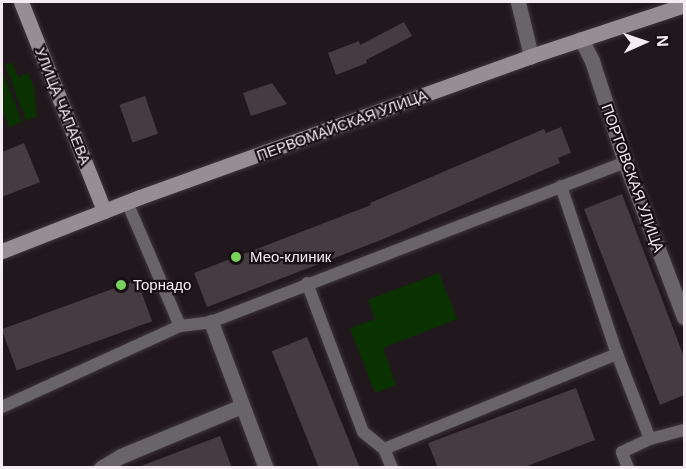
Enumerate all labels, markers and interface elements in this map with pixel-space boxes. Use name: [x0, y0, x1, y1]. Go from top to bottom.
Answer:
north arrow: [614, 12, 674, 72]
text: N: [654, 35, 671, 47]
street label: УЛИЦА ЧАПАЕВА: [31, 45, 95, 167]
street label: ПЕРВОМАЙСКАЯ УЛИЦА: [254, 86, 430, 164]
street label: ПОРТОВСКАЯ УЛИЦА: [598, 101, 668, 255]
marker: Мео-клиник: [227, 248, 245, 266]
place label: Мео-клиник: [250, 248, 331, 266]
place label: Торнадо: [133, 276, 191, 294]
marker: Торнадо: [114, 278, 128, 292]

